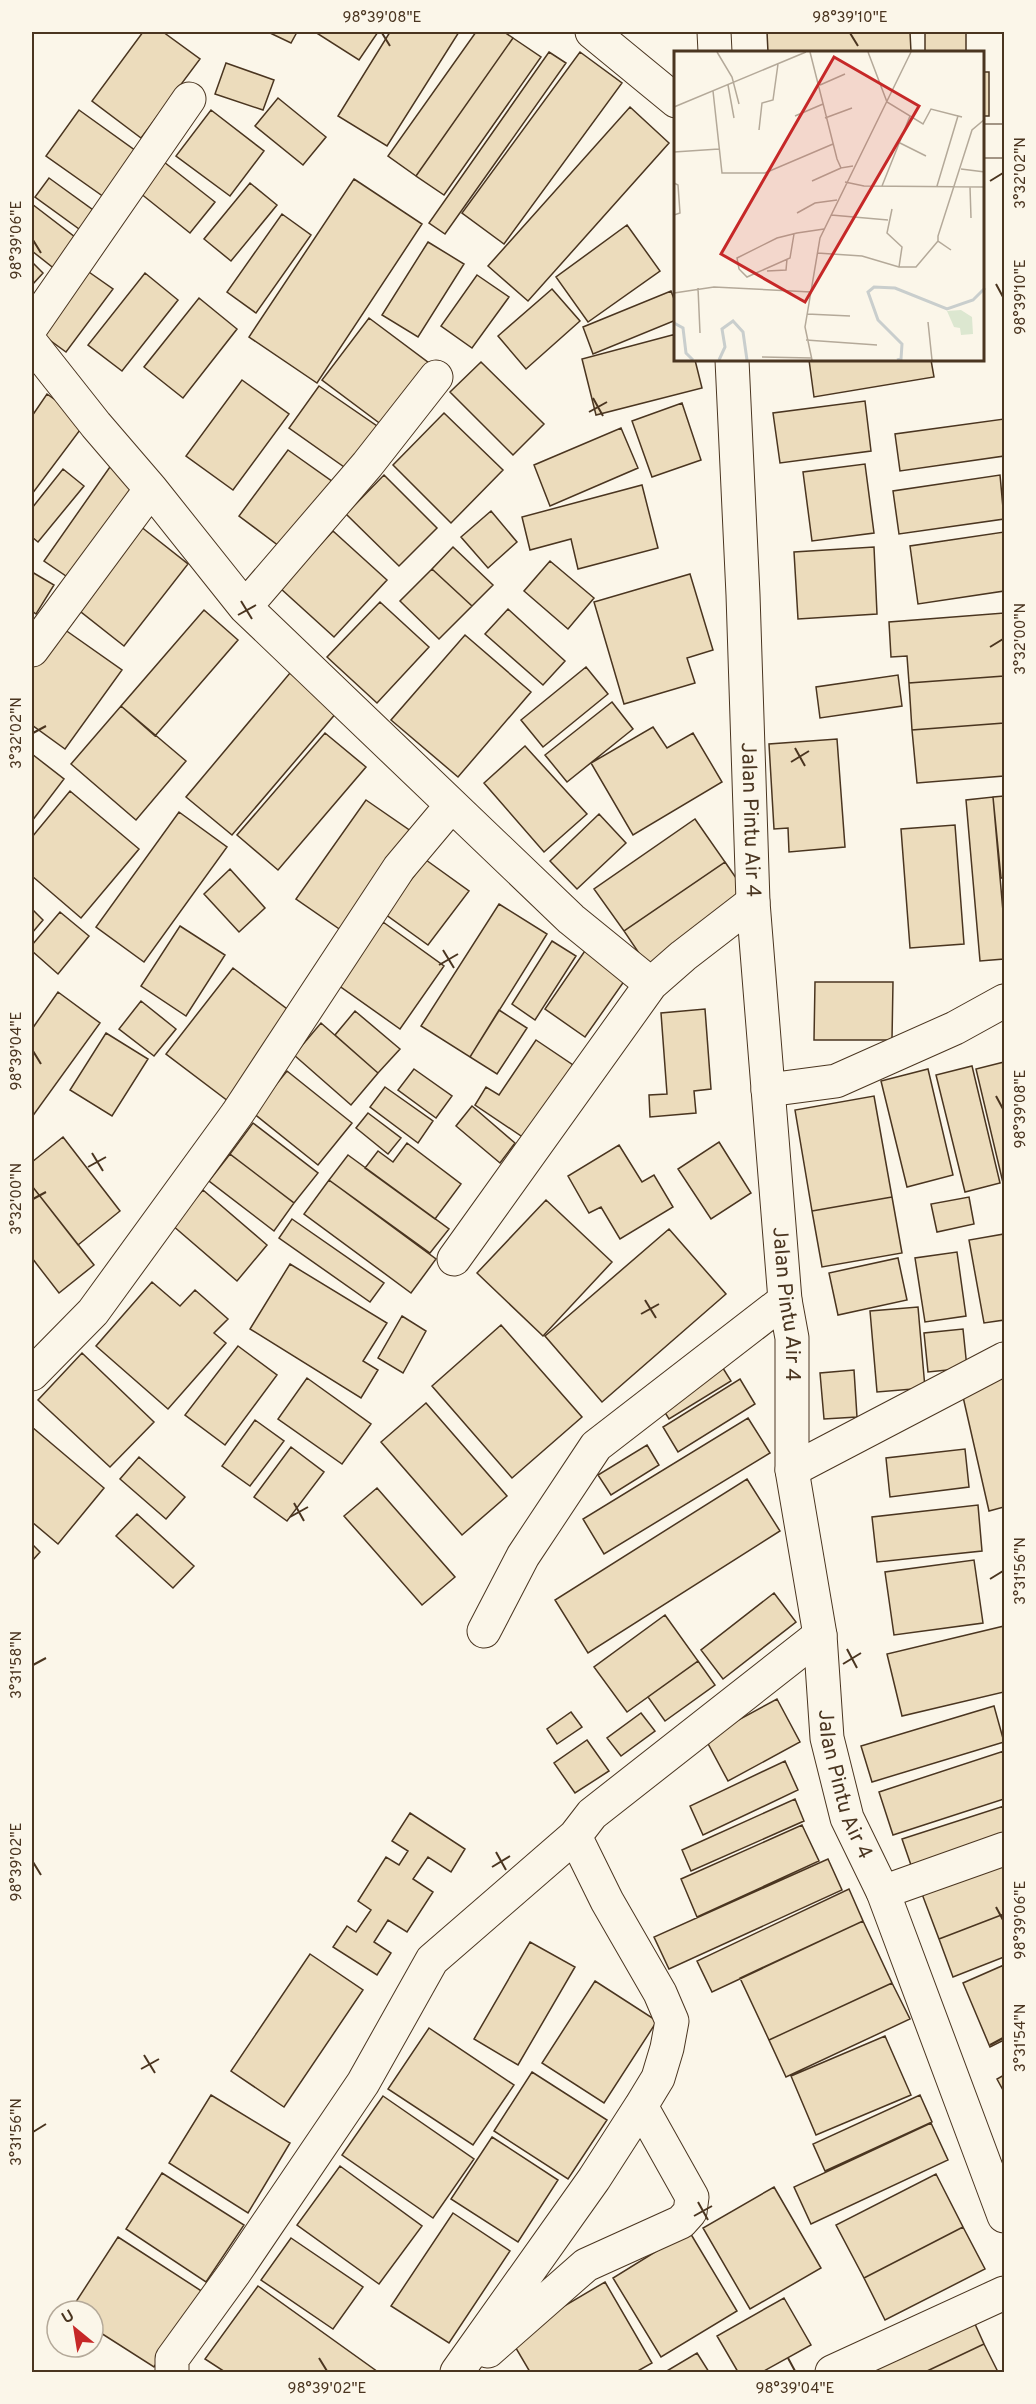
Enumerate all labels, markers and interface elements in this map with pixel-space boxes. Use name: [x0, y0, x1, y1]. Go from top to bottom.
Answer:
text: 98°39'08"E: [343, 9, 421, 28]
text: 98°39'10"E: [812, 9, 888, 28]
inset map: [674, 51, 985, 362]
text: 3°32'02"N: [1012, 137, 1031, 209]
text: 98°39'06"E: [8, 201, 27, 279]
text: 98°39'10"E: [1012, 259, 1031, 335]
text: 3°32'00"N: [1012, 603, 1031, 675]
text: 3°32'02"N: [8, 697, 27, 769]
street label: Jalan Pintu Air 4: [734, 742, 766, 898]
text: 98°39'04"E: [8, 1011, 27, 1091]
text: 98°39'08"E: [1012, 1070, 1031, 1148]
text: 3°32'00"N: [8, 1163, 27, 1235]
street label: Jalan Pintu Air 4: [766, 1226, 806, 1381]
text: 3°31'56"N: [1012, 1537, 1031, 1605]
text: 3°31'58"N: [8, 1631, 27, 1699]
street label: Jalan Pintu Air 4: [812, 1709, 879, 1864]
text: 98°39'02"E: [8, 1822, 27, 1902]
text: 98°39'06"E: [1012, 1881, 1031, 1959]
text: 3°31'54"N: [1012, 2004, 1031, 2072]
text: 3°31'56"N: [8, 2098, 27, 2166]
north arrow: [45, 2299, 105, 2359]
text: U: [59, 2306, 78, 2329]
text: 98°39'02"E: [288, 2380, 367, 2399]
text: 98°39'04"E: [755, 2380, 835, 2399]

